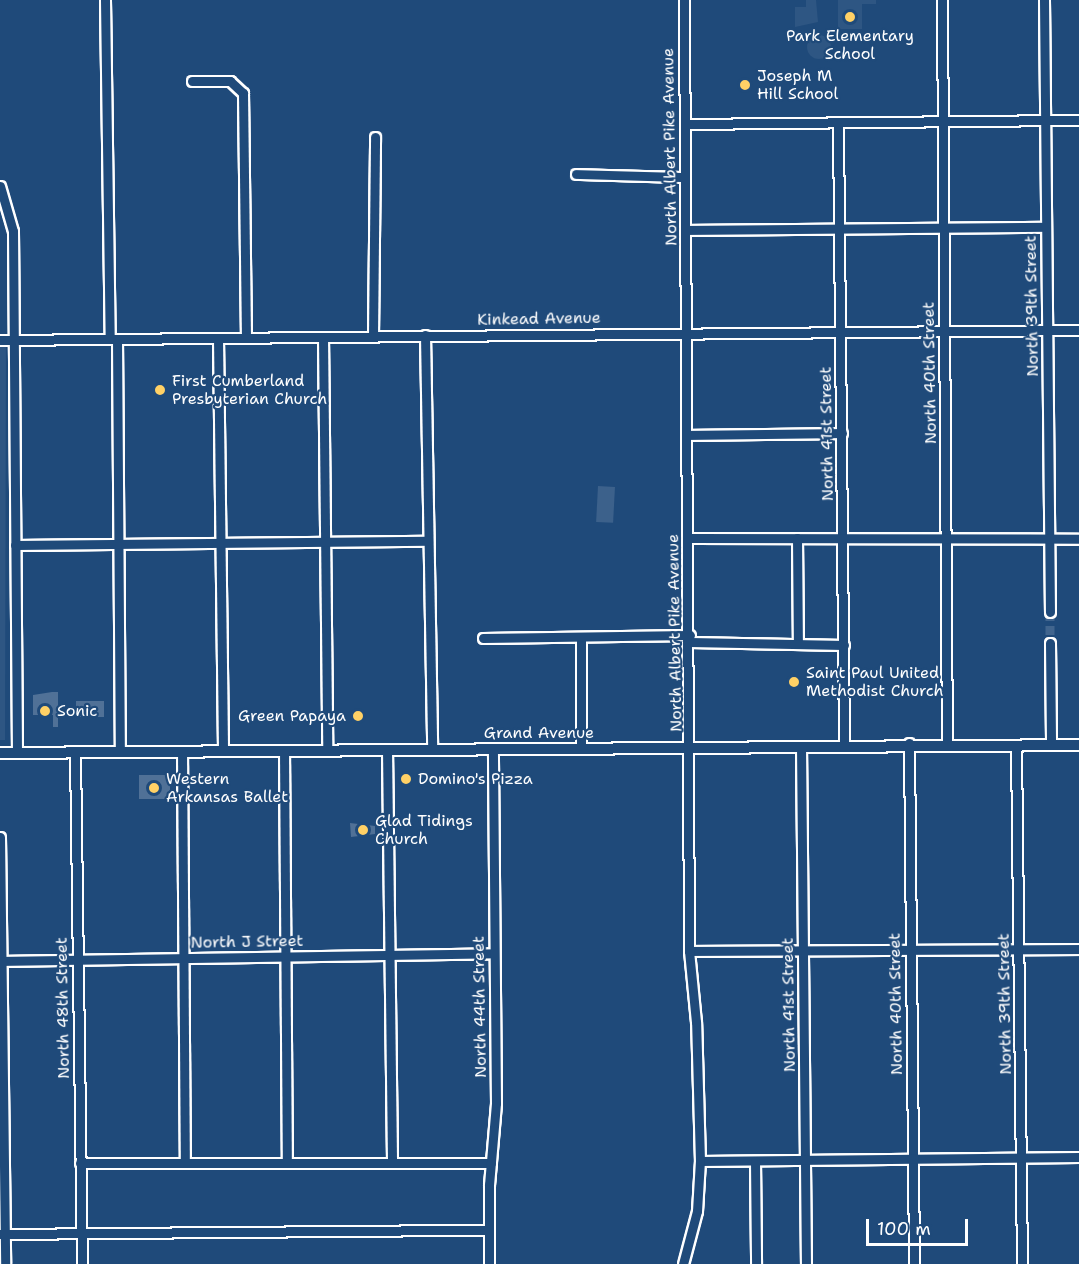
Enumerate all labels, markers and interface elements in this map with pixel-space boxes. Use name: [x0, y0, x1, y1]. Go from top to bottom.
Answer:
marker: Park Elementary School: [843, 10, 857, 24]
place label: Park Elementary School: [786, 26, 914, 64]
street label: North Albert Pike Avenue: [659, 48, 681, 246]
place label: Joseph M Hill School: [757, 66, 838, 104]
marker: Joseph M Hill School: [738, 78, 752, 92]
street label: North 39th Street: [1021, 235, 1043, 377]
street label: North 40th Street: [919, 302, 941, 444]
street label: Kinkead Avenue: [477, 308, 601, 330]
street label: North 41st Street: [816, 367, 838, 501]
place label: First Cumberland Presbyterian Church: [172, 371, 327, 409]
marker: First Cumberland Presbyterian Church: [153, 383, 167, 397]
street label: North Albert Pike Avenue: [664, 534, 686, 732]
place label: Saint Paul United Methodist Church: [806, 663, 944, 701]
marker: Saint Paul United Methodist Church: [787, 675, 801, 689]
place label: Sonic: [57, 701, 97, 721]
marker: Sonic: [38, 704, 52, 718]
place label: Green Papaya: [238, 706, 346, 726]
marker: Green Papaya: [351, 709, 365, 723]
street label: Grand Avenue: [484, 723, 594, 743]
place label: Western Arkansas Ballet: [166, 769, 288, 807]
place label: Domino's Pizza: [418, 769, 533, 789]
marker: Domino's Pizza: [399, 772, 413, 786]
marker: Western Arkansas Ballet: [147, 781, 161, 795]
place label: Glad Tidings Church: [375, 811, 473, 849]
marker: Glad Tidings Church: [356, 823, 370, 837]
street label: North J Street: [190, 931, 304, 953]
street label: North 40th Street: [885, 933, 907, 1075]
street label: North 39th Street: [994, 933, 1016, 1075]
street label: North 44th Street: [469, 936, 491, 1078]
street label: North 48th Street: [52, 937, 74, 1079]
street label: North 41st Street: [778, 938, 800, 1072]
scale bar: [869, 1207, 971, 1245]
text: 100 m: [877, 1217, 931, 1241]

